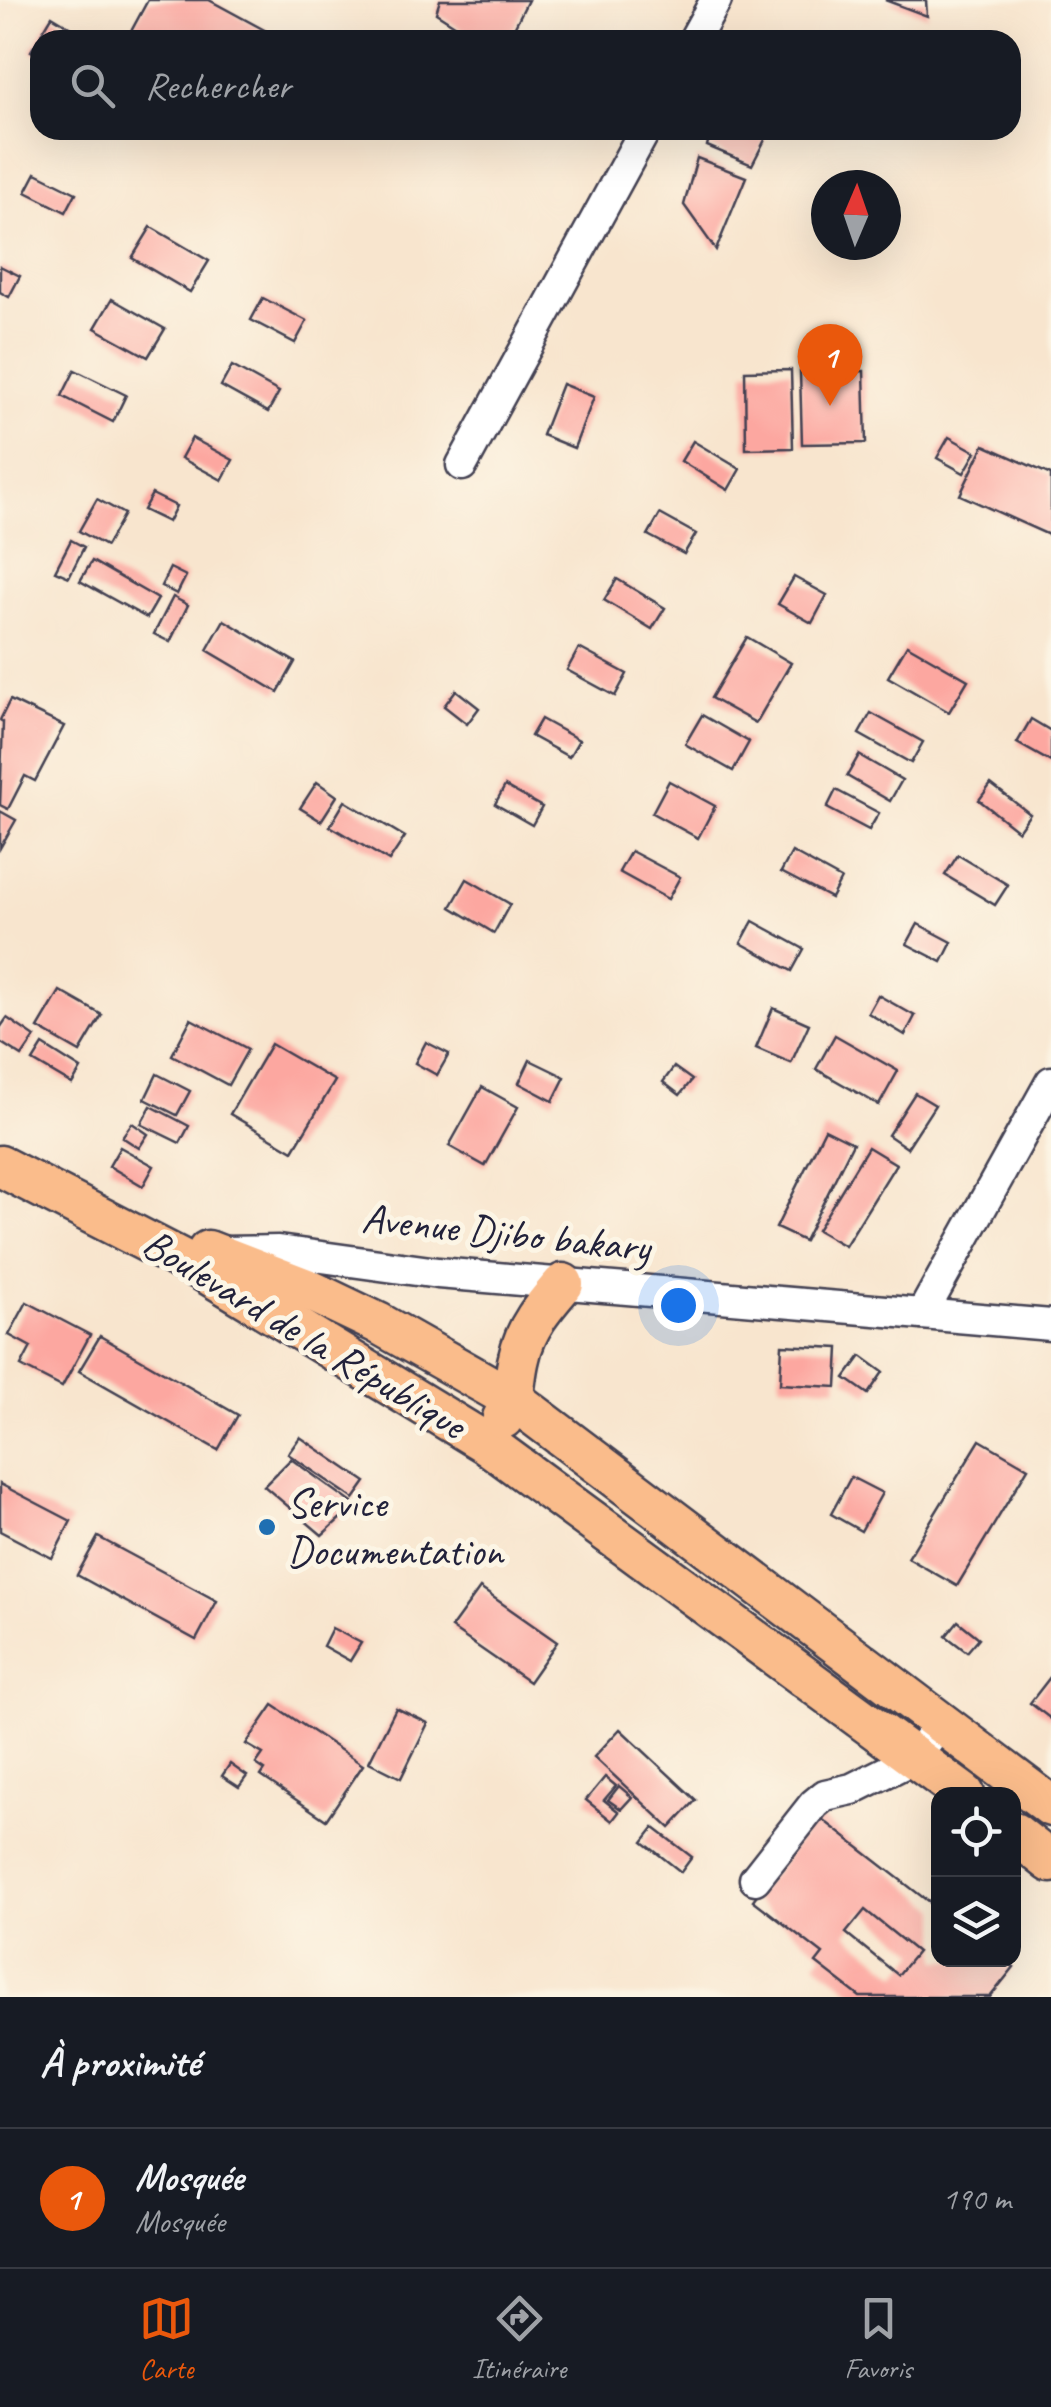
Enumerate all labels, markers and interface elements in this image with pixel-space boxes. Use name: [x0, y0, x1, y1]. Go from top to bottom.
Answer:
search box: [30, 30, 1021, 140]
icon: search: [65, 58, 120, 113]
text: Rechercher: [145, 62, 291, 109]
north arrow: [811, 170, 901, 260]
pin: 1: [798, 324, 862, 406]
street label: Avenue Djibo bakary: [359, 1192, 655, 1275]
street label: Boulevard de la République: [133, 1217, 478, 1453]
your location: [653, 1280, 704, 1331]
place label: Service Documentation: [287, 1477, 505, 1578]
marker: Service Documentation: [256, 1516, 278, 1538]
map controls: [931, 1787, 1021, 1967]
button: locate: [931, 1787, 1021, 1877]
button: layers: [931, 1877, 1021, 1967]
text: À proximité: [40, 2036, 200, 2089]
text: Mosquée: [135, 2154, 243, 2201]
text: 1: [65, 2178, 80, 2219]
text: 190 m: [942, 2178, 1011, 2219]
text: Mosquée: [135, 2201, 225, 2242]
tab: Carte: [139, 2291, 194, 2386]
tab: Itinéraire: [472, 2291, 566, 2386]
tab: Favoris: [844, 2291, 912, 2386]

